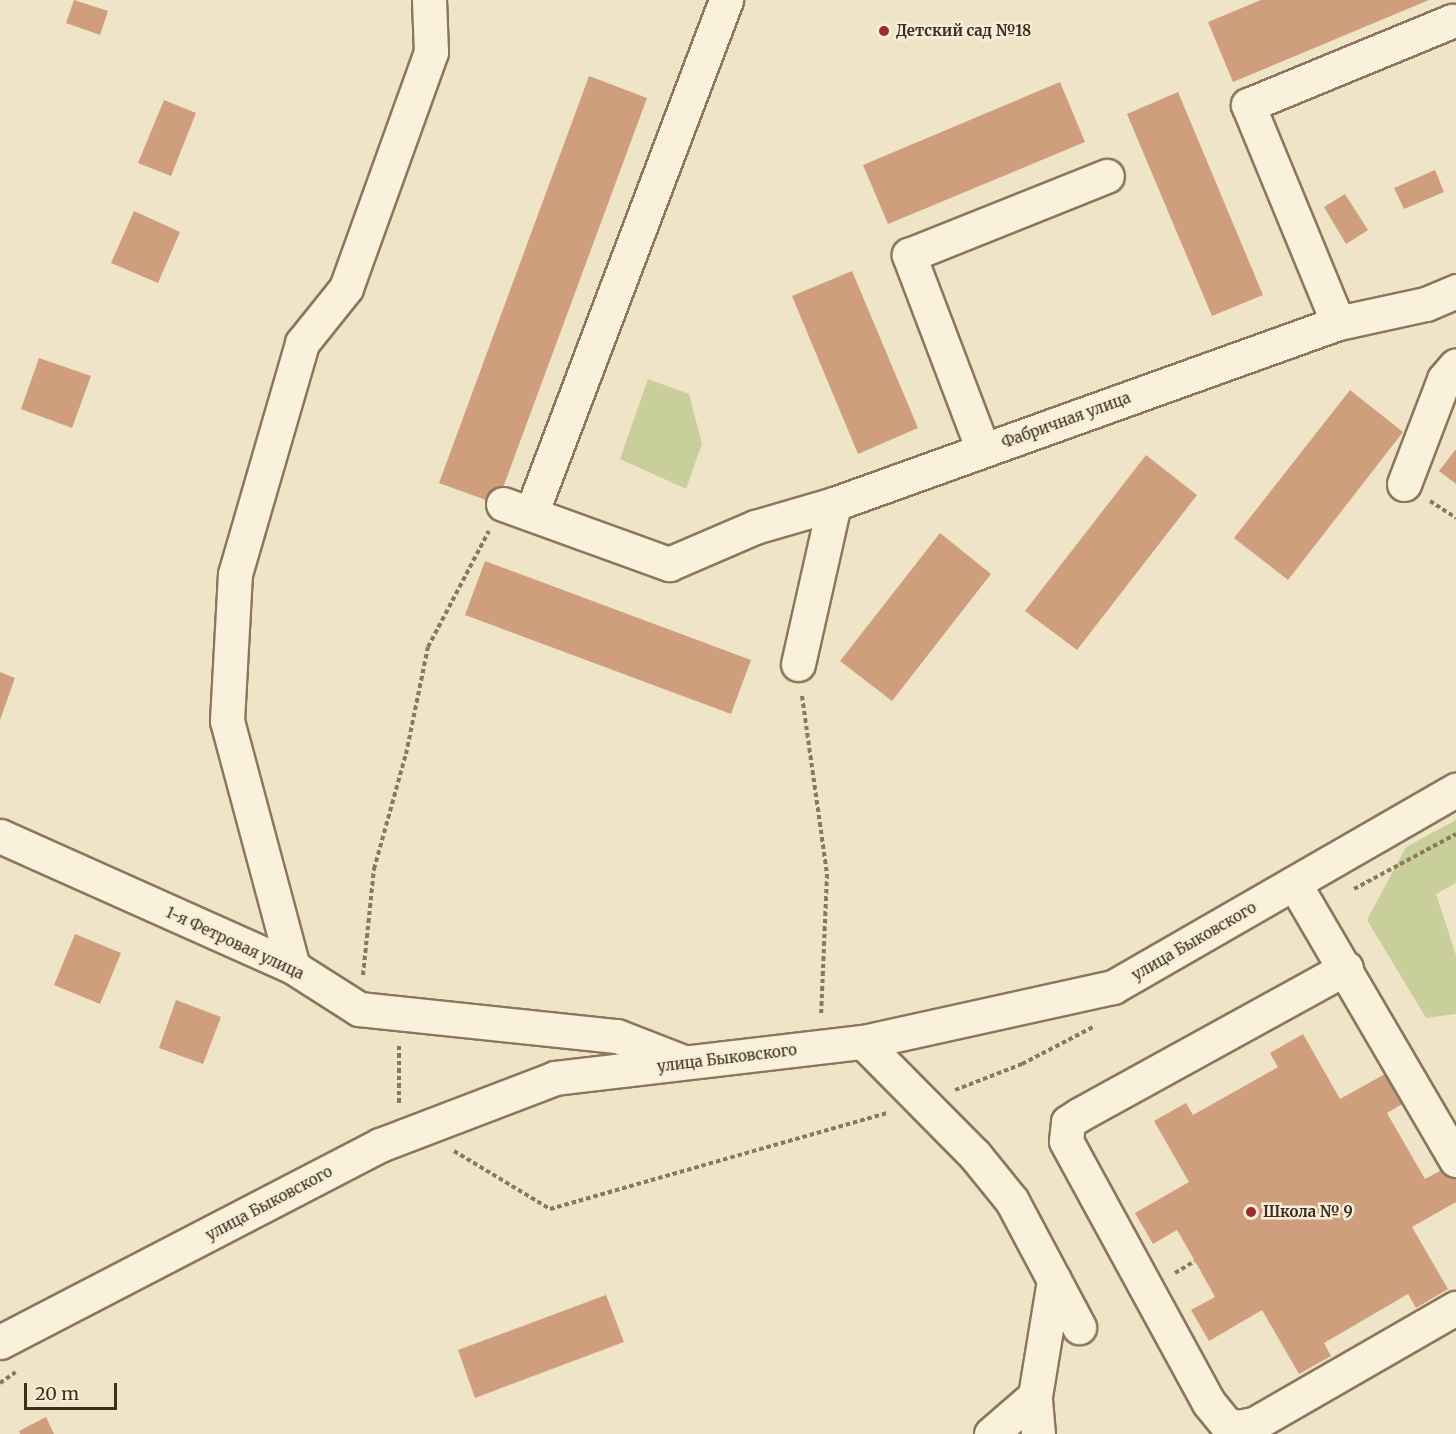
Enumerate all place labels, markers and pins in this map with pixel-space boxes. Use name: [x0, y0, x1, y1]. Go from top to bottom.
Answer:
place label: Детский сад №18: [896, 22, 1031, 40]
marker: Детский сад №18: [877, 24, 891, 38]
place label: Школа № 9: [1263, 1203, 1353, 1221]
marker: Школа № 9: [1244, 1205, 1258, 1219]

